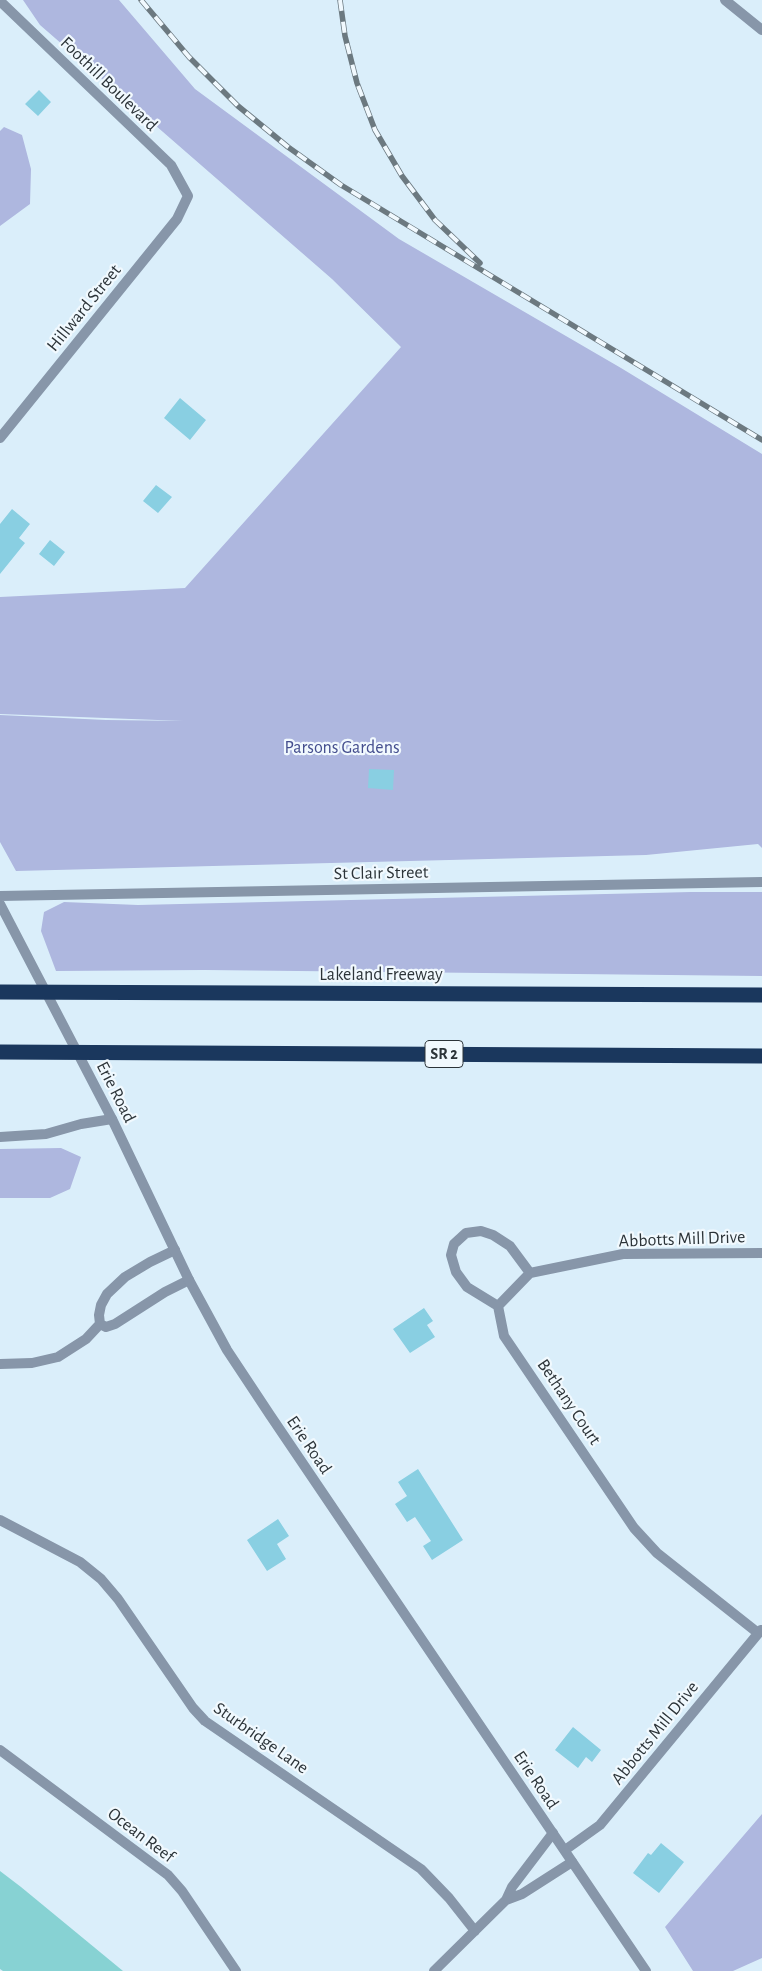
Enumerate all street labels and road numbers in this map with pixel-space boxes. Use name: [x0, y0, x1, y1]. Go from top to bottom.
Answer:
street label: Foothill Boulevard: [56, 32, 162, 136]
street label: Hillward Street: [42, 260, 126, 356]
street label: St Clair Street: [333, 861, 429, 885]
street label: Lakeland Freeway: [319, 964, 443, 986]
road number: SR 2: [425, 1040, 463, 1068]
street label: Erie Road: [91, 1058, 141, 1126]
street label: Abbotts Mill Drive: [618, 1226, 746, 1252]
street label: Bethany Court: [532, 1355, 606, 1449]
street label: Erie Road: [282, 1412, 336, 1478]
street label: Abbotts Mill Drive: [607, 1677, 703, 1789]
street label: Sturbridge Lane: [209, 1697, 313, 1779]
street label: Erie Road: [509, 1747, 563, 1813]
street label: Ocean Reef: [103, 1803, 179, 1867]

